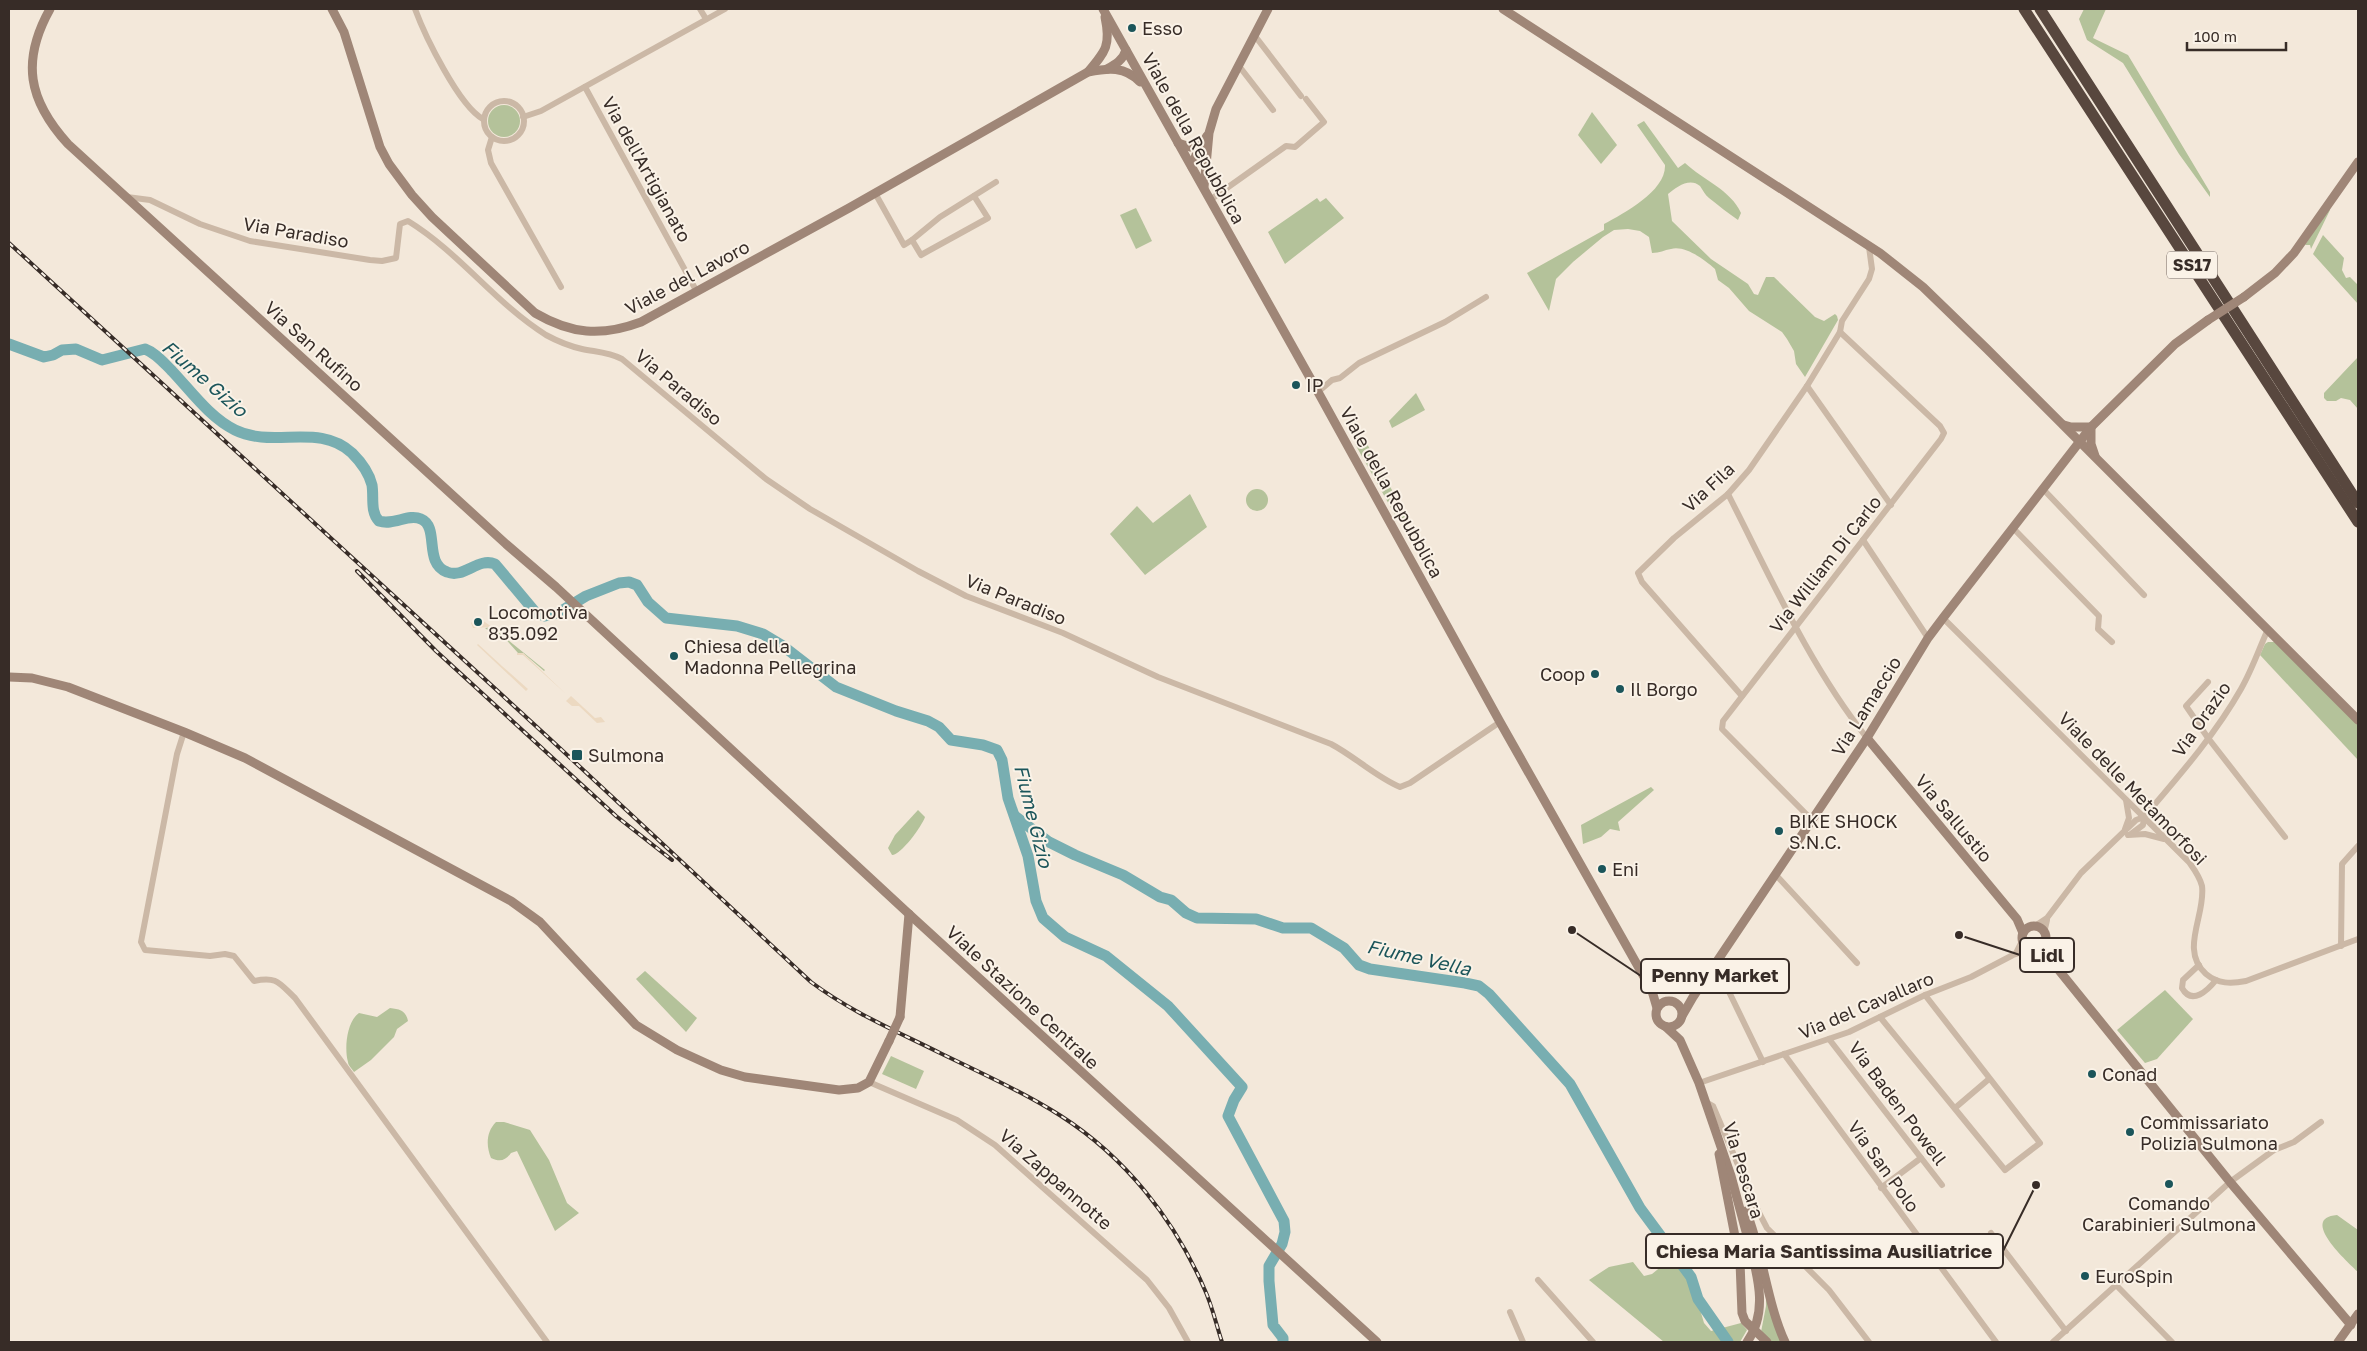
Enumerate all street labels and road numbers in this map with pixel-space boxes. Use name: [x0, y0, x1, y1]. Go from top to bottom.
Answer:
street label: Viale della Repubblica: [1138, 49, 1250, 227]
street label: Via dell'Artigianato: [598, 92, 696, 246]
street label: Via Paradiso: [242, 212, 350, 252]
street label: Viale del Lavoro: [621, 235, 753, 319]
road number: SS17: [2167, 252, 2217, 278]
street label: Via San Rufino: [260, 296, 368, 396]
street label: Via Paradiso: [631, 344, 727, 430]
street label: Viale della Repubblica: [1336, 403, 1448, 581]
street label: Via Fila: [1677, 457, 1739, 517]
street label: Via William Di Carlo: [1765, 491, 1885, 637]
street label: Via Paradiso: [962, 569, 1070, 629]
street label: Via Lamaccio: [1827, 652, 1905, 760]
street label: Via Orazio: [2167, 677, 2235, 761]
street label: Viale delle Metamorfosi: [2054, 707, 2212, 869]
street label: Via Sallustio: [1911, 770, 1997, 866]
street label: Viale Stazione Centrale: [942, 921, 1104, 1073]
street label: Via del Cavallaro: [1795, 967, 1937, 1043]
street label: Via Baden Powell: [1844, 1037, 1952, 1169]
street label: Via San Polo: [1843, 1116, 1925, 1216]
street label: Via Pescara: [1719, 1119, 1769, 1221]
street label: Via Zappannotte: [995, 1124, 1117, 1234]

